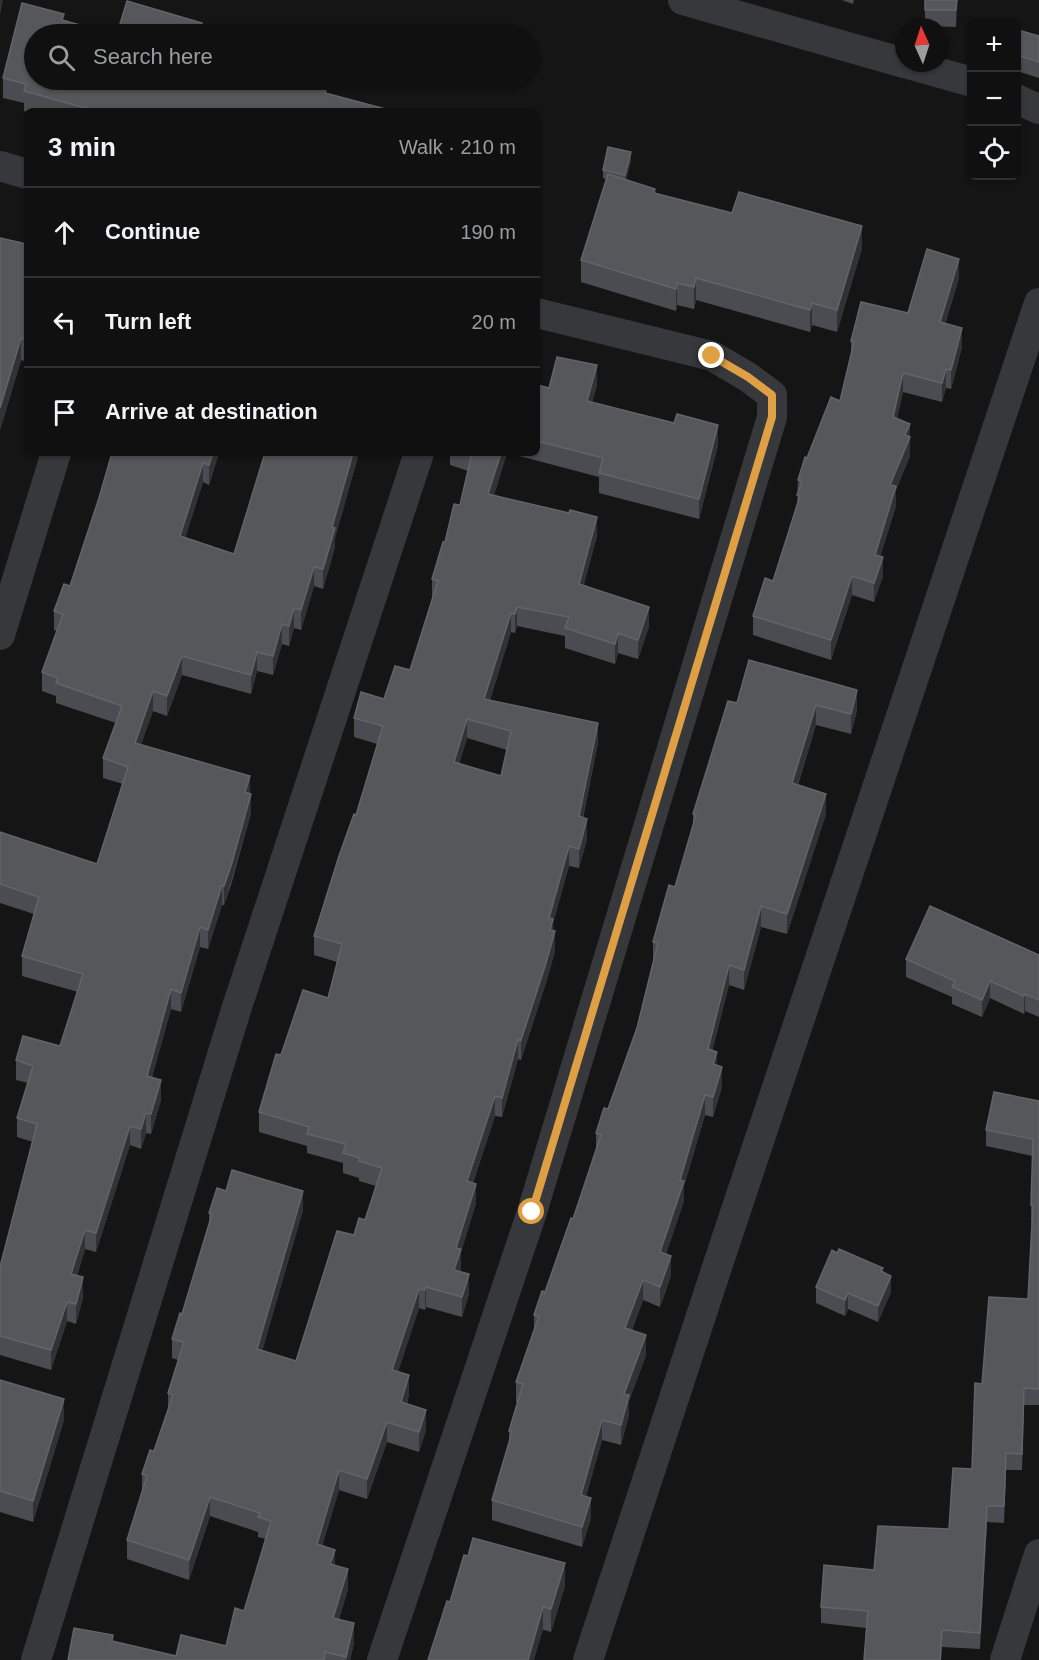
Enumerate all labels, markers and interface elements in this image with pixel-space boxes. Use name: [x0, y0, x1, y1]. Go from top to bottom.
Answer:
north arrow: [895, 18, 949, 72]
map controls: [967, 18, 1021, 180]
button: +: [967, 18, 1021, 72]
search box: [24, 24, 540, 90]
icon: search: [45, 41, 78, 74]
text: Search here: [93, 44, 213, 69]
button: −: [967, 72, 1021, 126]
button: locate: [967, 126, 1021, 180]
text: 3 min: [48, 132, 116, 162]
text: Walk · 210 m: [399, 136, 516, 158]
icon: ahead: [48, 216, 81, 249]
text: Continue: [105, 219, 200, 244]
text: 190 m: [460, 221, 516, 243]
icon: left: [48, 306, 81, 339]
text: Turn left: [105, 309, 191, 334]
text: 20 m: [472, 311, 516, 333]
route end: [698, 342, 724, 368]
icon: arrive: [48, 396, 81, 429]
text: Arrive at destination: [105, 399, 318, 424]
route start: [518, 1198, 544, 1224]

